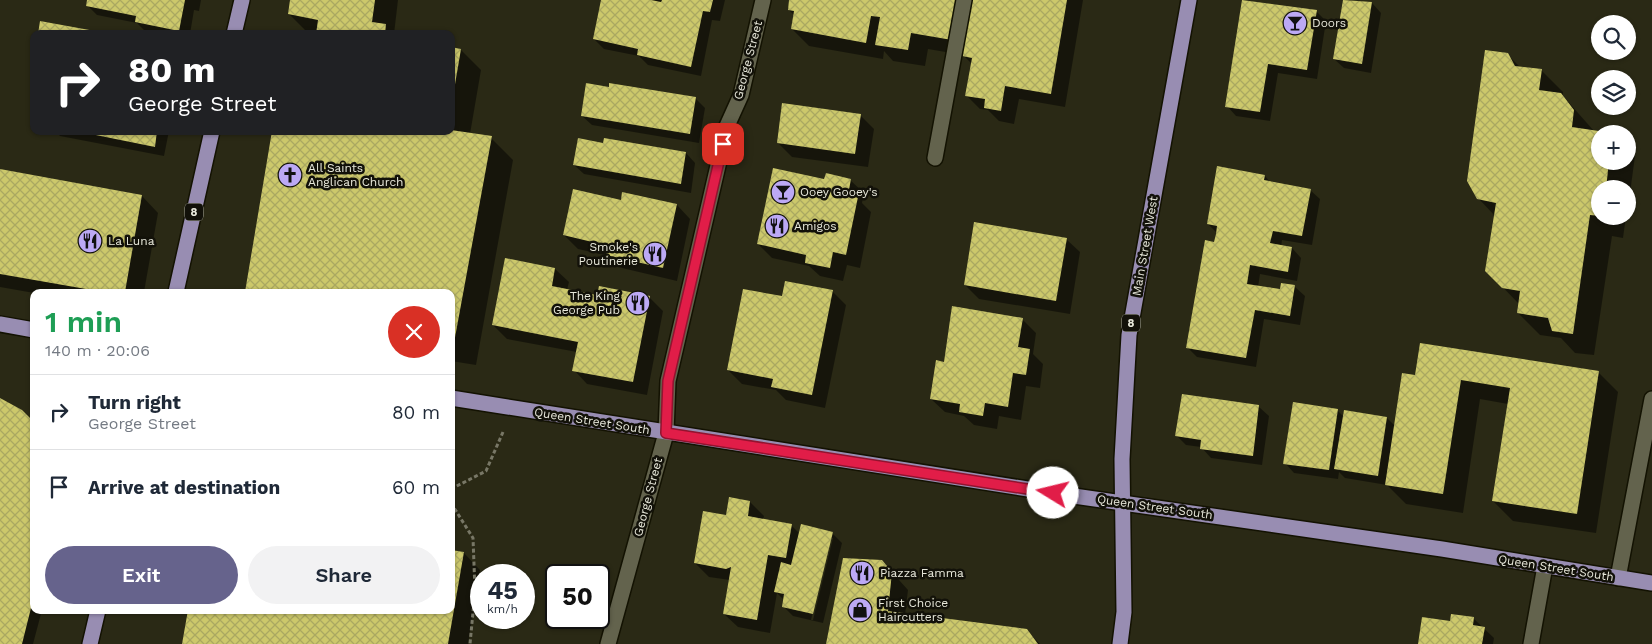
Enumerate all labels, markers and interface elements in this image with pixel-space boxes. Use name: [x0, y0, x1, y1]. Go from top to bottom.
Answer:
bar icon: Doors: [1282, 10, 1308, 36]
map controls: [1591, 15, 1636, 225]
button: search: [1591, 15, 1636, 60]
place label: Doors: [1312, 16, 1346, 30]
street label: George Street: [731, 19, 765, 101]
text: 80 m: [128, 49, 215, 91]
icon: right: [45, 50, 110, 115]
button: layers: [1591, 70, 1636, 115]
text: George Street: [128, 91, 276, 116]
pin: [702, 123, 744, 165]
button: +: [1591, 125, 1636, 170]
icon: arrive: [709, 130, 737, 158]
place label: All Saints Anglican Church: [308, 161, 404, 189]
church icon: All Saints Anglican Church: [277, 162, 303, 188]
bar icon: Ooey Gooey's: [770, 179, 796, 205]
button: −: [1591, 180, 1636, 225]
place label: Ooey Gooey's: [800, 185, 878, 199]
street label: Main Street West: [1129, 195, 1161, 297]
road number: 8: [185, 203, 203, 220]
restaurant icon: Amigos: [764, 213, 790, 239]
place label: Amigos: [794, 219, 836, 233]
restaurant icon: La Luna: [77, 228, 103, 254]
place label: La Luna: [108, 234, 155, 248]
place label: Smoke's Poutinerie: [579, 240, 638, 268]
restaurant icon: Smoke's Poutinerie: [642, 241, 668, 267]
place label: The King George Pub: [553, 289, 621, 317]
restaurant icon: The King George Pub: [625, 290, 651, 316]
text: 1 min: [45, 304, 122, 339]
button: close: [388, 306, 440, 358]
road number: 8: [1122, 314, 1140, 332]
text: 140 m · 20:06: [45, 341, 150, 360]
text: Turn right: [88, 391, 181, 414]
icon: right: [45, 398, 73, 426]
text: 80 m: [392, 401, 440, 424]
street label: Queen Street South: [533, 405, 651, 437]
text: George Street: [88, 414, 196, 433]
street label: George Street: [631, 456, 665, 538]
position arrow: [1026, 466, 1078, 518]
icon: arrive: [45, 473, 73, 501]
text: Arrive at destination: [88, 476, 280, 499]
text: 60 m: [392, 476, 440, 499]
street label: Queen Street South: [1096, 492, 1214, 522]
button: Exit: [45, 546, 238, 604]
button: Share: [248, 546, 440, 604]
street label: Queen Street South: [1497, 552, 1615, 584]
restaurant icon: Piazza Famma: [849, 560, 875, 586]
speed limit sign: 50: [545, 564, 610, 629]
place label: Piazza Famma: [880, 566, 964, 580]
text: 45: [487, 576, 518, 605]
place label: First Choice Haircutters: [878, 596, 948, 624]
shop icon: First Choice Haircutters: [847, 597, 873, 623]
text: km/h: [487, 602, 518, 616]

